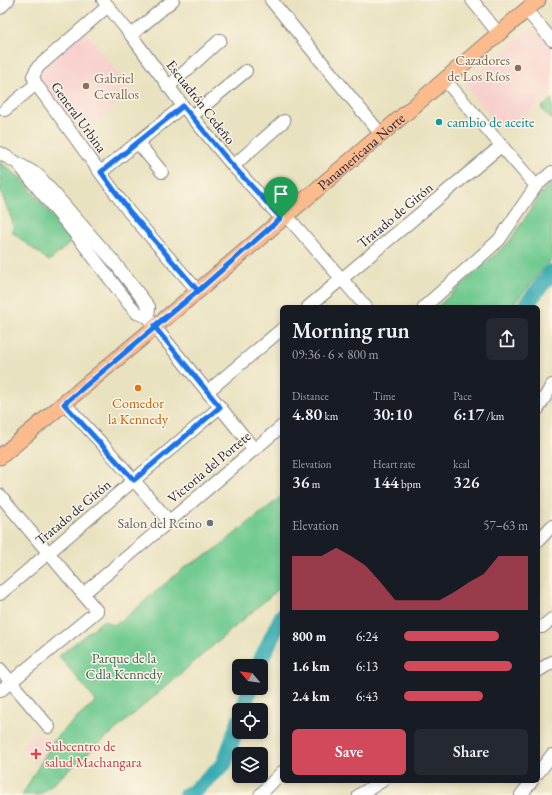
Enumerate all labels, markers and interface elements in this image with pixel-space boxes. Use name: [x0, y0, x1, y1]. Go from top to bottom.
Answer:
place label: Cazadores de Los Ríos: [447, 51, 510, 85]
street label: Escuadrón Cedeño: [162, 56, 240, 148]
marker: Cazadores de Los Ríos: [513, 63, 523, 73]
place label: Gabriel Cevallos: [94, 69, 140, 103]
street label: General Urbina: [47, 78, 111, 156]
marker: Gabriel Cevallos: [81, 81, 91, 91]
street label: Panamericana Norte: [314, 109, 409, 194]
place label: cambio de aceite: [447, 113, 535, 131]
marker: cambio de aceite: [434, 117, 444, 127]
pin: [264, 177, 298, 218]
street label: Tratado de Girón: [354, 178, 437, 252]
icon: arrive: [270, 183, 292, 205]
text: Morning run: [292, 316, 410, 345]
button: share: [486, 318, 528, 360]
text: 09:36 · 6 × 800 m: [292, 346, 379, 363]
marker: Comedor la Kennedy: [133, 383, 143, 393]
text: Distance: [292, 389, 329, 403]
text: Time: [373, 389, 396, 403]
text: Pace: [453, 389, 472, 403]
place label: Comedor la Kennedy: [108, 394, 169, 428]
text: 4.80: [292, 403, 322, 425]
text: 30:10: [373, 403, 412, 425]
text: 6:17: [453, 403, 484, 425]
text: km: [322, 409, 338, 423]
text: /km: [484, 409, 504, 423]
street label: Victoria del Portete: [164, 427, 255, 507]
text: Elevation: [292, 457, 332, 471]
text: Heart rate: [373, 457, 415, 471]
text: kcal: [453, 457, 470, 471]
text: 36: [292, 471, 309, 493]
text: 144: [373, 471, 399, 493]
text: 326: [453, 471, 480, 493]
street label: Tratado de Girón: [32, 475, 115, 549]
text: m: [309, 477, 320, 491]
text: bpm: [399, 477, 421, 491]
place label: Salon del Reino: [118, 514, 202, 532]
text: Elevation: [292, 517, 339, 534]
text: 57–63 m: [483, 517, 528, 534]
marker: Salon del Reino: [205, 518, 215, 528]
text: 800 m: [292, 628, 326, 645]
text: 6:24: [356, 628, 378, 645]
park label: Parque de la Cdla Kennedy: [85, 649, 163, 683]
text: 1.6 km: [292, 658, 330, 675]
text: 6:13: [356, 658, 378, 675]
north arrow: [232, 659, 268, 695]
map controls: [232, 659, 268, 783]
text: 2.4 km: [292, 688, 330, 705]
text: 6:43: [356, 688, 378, 705]
button: locate: [232, 703, 268, 739]
button: Save: [292, 729, 406, 775]
button: Share: [414, 729, 528, 775]
place label: Subcentro de salud Machangara: [45, 737, 142, 771]
button: layers: [232, 747, 268, 783]
marker: Subcentro de salud Machangara: [30, 748, 42, 760]

